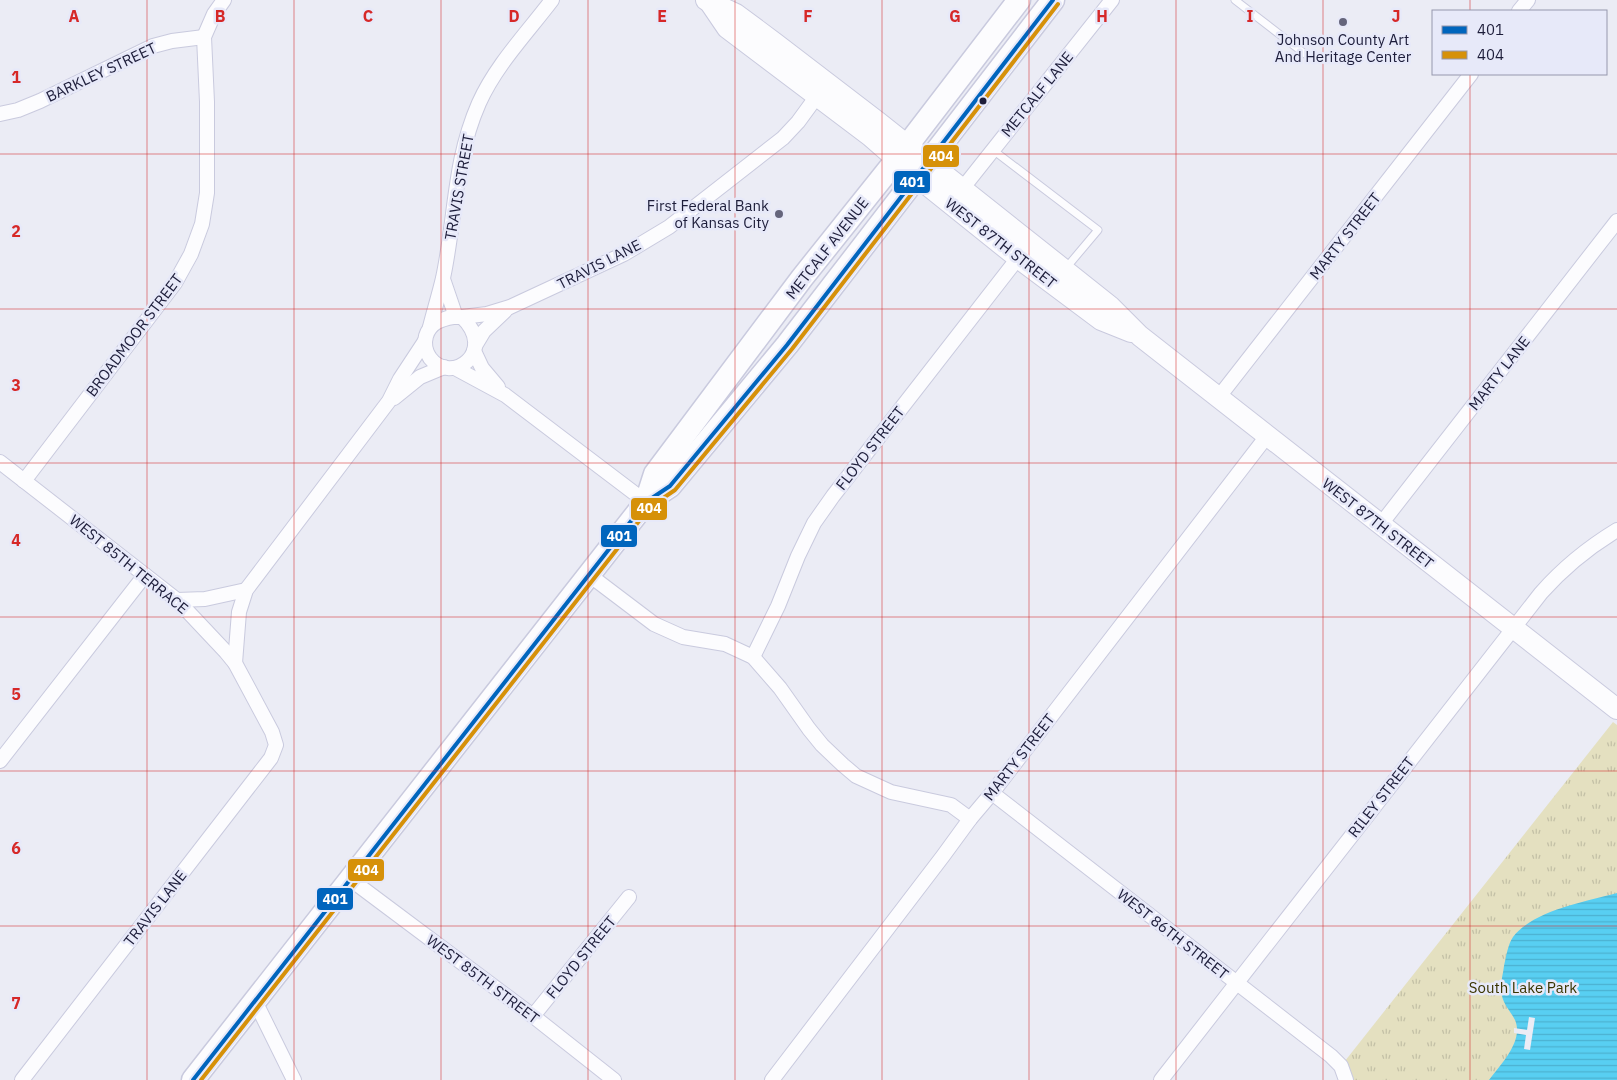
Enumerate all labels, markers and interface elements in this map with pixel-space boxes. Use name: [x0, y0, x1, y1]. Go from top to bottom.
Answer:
text: A: [69, 6, 80, 26]
text: B: [215, 6, 226, 26]
text: C: [363, 6, 373, 26]
text: D: [508, 6, 520, 26]
text: E: [657, 6, 667, 26]
text: F: [803, 6, 813, 26]
text: G: [949, 6, 961, 26]
text: H: [1096, 6, 1108, 26]
text: I: [1247, 6, 1254, 26]
text: J: [1392, 6, 1400, 26]
legend: [1432, 10, 1607, 75]
marker: Johnson County Art And Heritage Center: [1337, 16, 1349, 28]
text: 401: [1477, 20, 1504, 39]
place label: Johnson County Art And Heritage Center: [1275, 30, 1412, 66]
street label: BARKLEY STREET: [43, 38, 160, 106]
text: 404: [1477, 45, 1504, 64]
street label: METCALF LANE: [997, 47, 1077, 141]
text: 1: [11, 67, 21, 87]
unlabelled marker: [978, 96, 988, 106]
street label: TRAVIS STREET: [440, 132, 478, 242]
line badge: 404: [922, 144, 960, 168]
text: 404: [928, 147, 954, 165]
line badge: 401: [893, 170, 931, 194]
text: 401: [899, 173, 925, 191]
street label: MARTY STREET: [1305, 188, 1385, 283]
street label: METCALF AVENUE: [781, 193, 873, 303]
street label: WEST 87TH STREET: [941, 194, 1061, 293]
place label: First Federal Bank of Kansas City: [647, 196, 770, 232]
marker: First Federal Bank of Kansas City: [773, 208, 785, 220]
text: 2: [11, 221, 21, 241]
street label: TRAVIS LANE: [554, 235, 644, 293]
street label: BROADMOOR STREET: [82, 270, 187, 400]
street label: MARTY LANE: [1464, 332, 1534, 414]
text: 3: [11, 375, 21, 395]
street label: FLOYD STREET: [831, 402, 909, 494]
street label: WEST 87TH STREET: [1318, 474, 1438, 573]
line badge: 404: [630, 497, 668, 521]
text: 404: [636, 499, 662, 517]
street label: WEST 85TH TERRACE: [66, 510, 192, 618]
line badge: 401: [600, 524, 638, 548]
text: 401: [606, 527, 632, 545]
text: 4: [11, 530, 21, 550]
text: 5: [11, 684, 21, 704]
street label: MARTY STREET: [979, 709, 1059, 804]
street label: RILEY STREET: [1344, 753, 1419, 841]
text: 6: [11, 838, 21, 858]
line badge: 404: [347, 858, 385, 882]
text: 404: [353, 861, 379, 879]
street label: TRAVIS LANE: [119, 866, 191, 950]
street label: WEST 86TH STREET: [1113, 885, 1233, 984]
line badge: 401: [316, 887, 354, 911]
text: 401: [322, 890, 348, 908]
street label: FLOYD STREET: [542, 911, 620, 1002]
street label: WEST 85TH STREET: [423, 930, 543, 1028]
park label: South Lake Park: [1469, 978, 1577, 997]
text: 7: [11, 993, 21, 1013]

